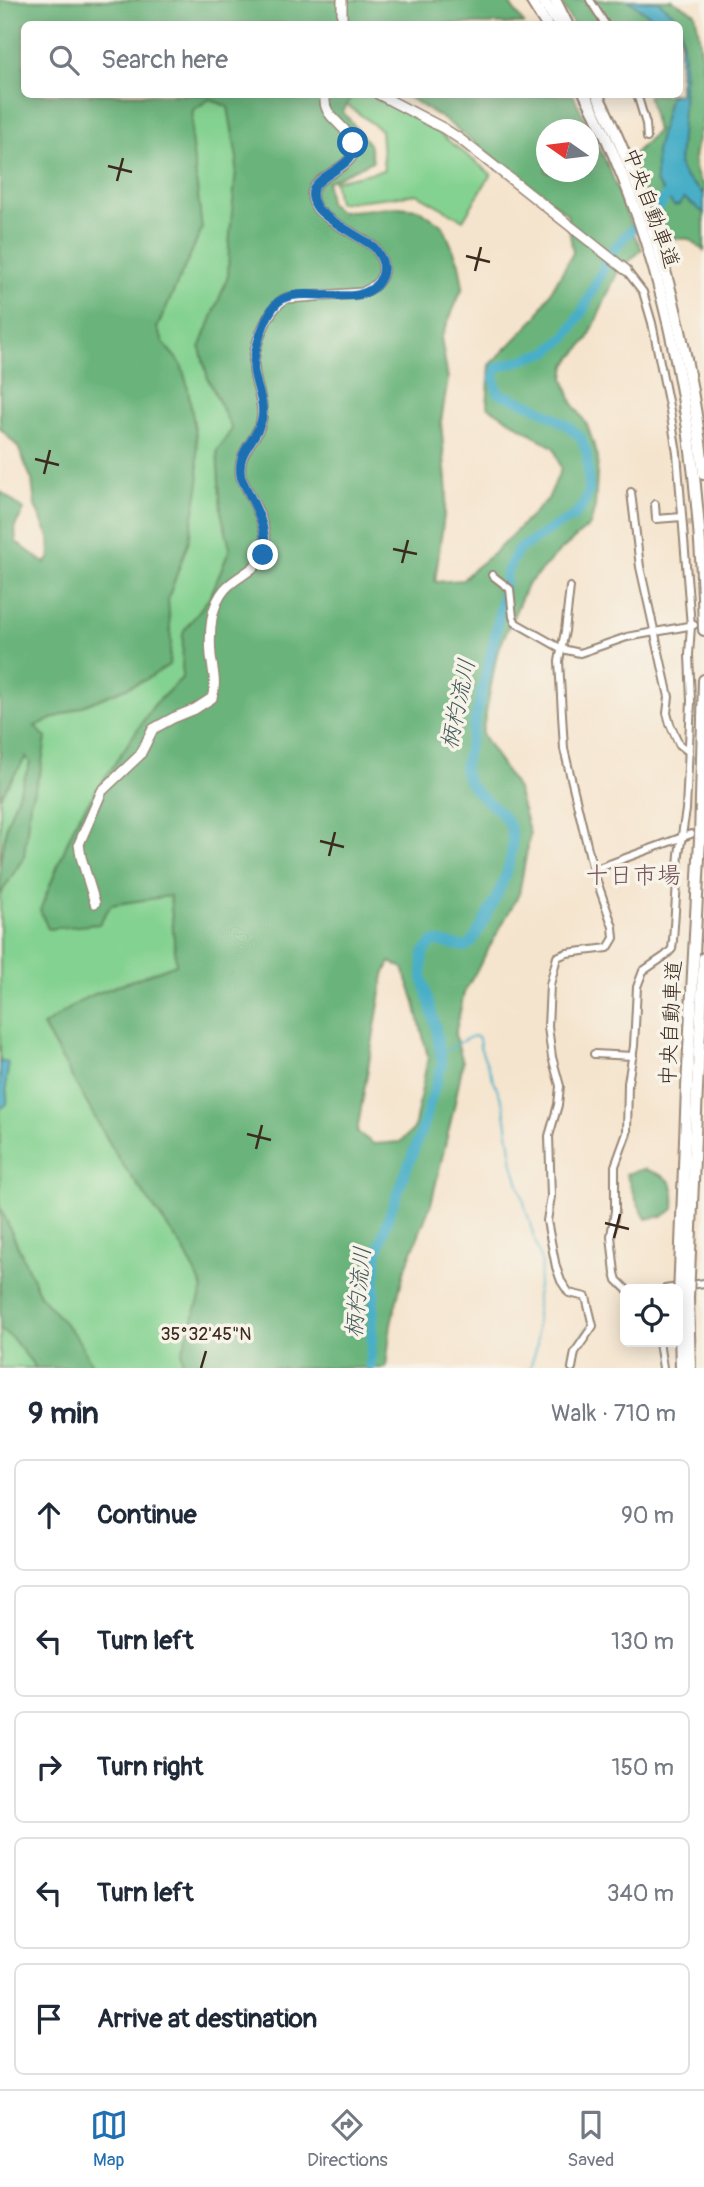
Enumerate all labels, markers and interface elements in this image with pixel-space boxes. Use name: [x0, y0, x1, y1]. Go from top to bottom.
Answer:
search box: [21, 21, 683, 98]
icon: search: [45, 41, 83, 79]
text: Search here: [101, 44, 228, 76]
north arrow: [536, 119, 599, 182]
route start: [337, 127, 368, 158]
street label: 中央自動車道: [617, 144, 685, 272]
route end: [247, 539, 278, 570]
water label: 柄杓流川: [434, 656, 482, 752]
district label: 十日市場: [585, 861, 681, 890]
street label: 中央自動車道: [654, 959, 688, 1087]
water label: 柄杓流川: [339, 1245, 377, 1339]
map controls: [620, 1284, 683, 1347]
button: locate: [620, 1284, 683, 1347]
text: 35°32'45"N: [160, 1323, 252, 1346]
text: 9 min: [28, 1395, 99, 1432]
text: Walk · 710 m: [551, 1399, 676, 1428]
icon: ahead: [30, 1496, 68, 1534]
text: Continue: [97, 1499, 197, 1531]
text: 90 m: [621, 1501, 674, 1530]
icon: left: [30, 1622, 68, 1660]
text: Turn left: [97, 1625, 193, 1657]
text: 130 m: [611, 1627, 674, 1656]
icon: right: [30, 1748, 68, 1786]
text: Turn right: [97, 1751, 203, 1783]
text: 150 m: [611, 1753, 674, 1782]
icon: left: [30, 1874, 68, 1912]
text: Turn left: [97, 1877, 193, 1909]
text: 340 m: [607, 1879, 674, 1908]
icon: arrive: [30, 2000, 68, 2038]
text: Arrive at destination: [97, 2003, 317, 2035]
tab: Map: [90, 2106, 128, 2172]
tab: Directions: [307, 2106, 388, 2172]
tab: Saved: [567, 2106, 614, 2172]

